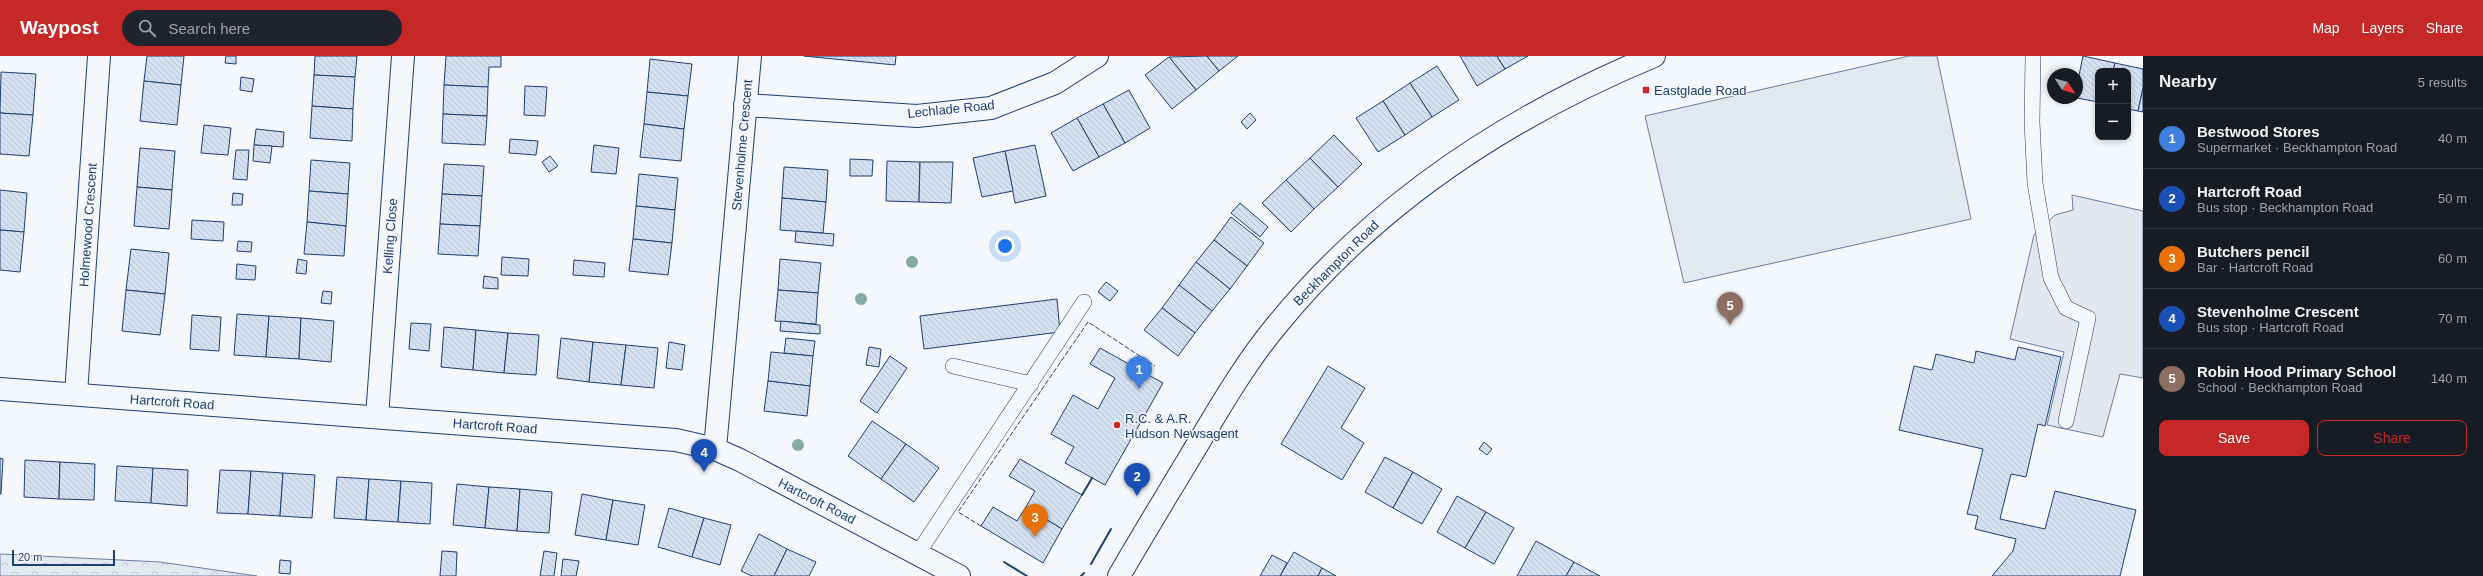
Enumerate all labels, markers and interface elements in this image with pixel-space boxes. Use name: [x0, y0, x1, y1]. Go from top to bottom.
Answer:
search box: [122, 10, 402, 46]
text: Waypost: [20, 17, 98, 38]
icon: search: [136, 17, 158, 39]
text: Search here: [168, 20, 250, 37]
text: Map: [2312, 20, 2340, 36]
text: Layers: [2362, 20, 2404, 36]
text: Share: [2426, 20, 2463, 36]
north arrow: [2047, 68, 2083, 104]
map controls: [2095, 68, 2131, 140]
button: +: [2095, 68, 2131, 104]
text: Nearby: [2159, 72, 2217, 91]
text: 5 results: [2418, 75, 2467, 90]
street label: Stevenholme Crescent: [729, 78, 755, 211]
place label: Eastglade Road: [1654, 83, 1747, 98]
marker: Eastglade Road: [1641, 85, 1651, 95]
street label: Lechlade Road: [907, 97, 995, 121]
button: −: [2095, 104, 2131, 140]
text: Bestwood Stores: [2197, 123, 2320, 140]
text: 1: [2168, 131, 2176, 146]
text: 40 m: [2438, 131, 2467, 146]
text: Supermarket · Beckhampton Road: [2197, 140, 2397, 155]
street label: Holmewood Crescent: [76, 162, 100, 288]
text: Hartcroft Road: [2197, 183, 2302, 200]
text: 2: [2168, 191, 2176, 206]
text: 50 m: [2438, 191, 2467, 206]
street label: Kelling Close: [380, 198, 400, 274]
text: Bus stop · Beckhampton Road: [2197, 200, 2373, 215]
street label: Beckhampton Road: [1290, 217, 1382, 309]
your location: [995, 236, 1015, 256]
text: Butchers pencil: [2197, 243, 2310, 260]
text: 3: [2168, 251, 2176, 266]
text: 60 m: [2438, 251, 2467, 266]
text: Bar · Hartcroft Road: [2197, 260, 2313, 275]
pin: 5: [1717, 292, 1743, 325]
text: Stevenholme Crescent: [2197, 303, 2359, 320]
text: 4: [2168, 311, 2176, 326]
text: 70 m: [2438, 311, 2467, 326]
text: Bus stop · Hartcroft Road: [2197, 320, 2344, 335]
pin: 1: [1126, 356, 1152, 389]
text: Robin Hood Primary School: [2197, 363, 2396, 380]
text: 5: [2168, 371, 2176, 386]
text: 140 m: [2431, 371, 2467, 386]
text: School · Beckhampton Road: [2197, 380, 2362, 395]
street label: Hartcroft Road: [129, 392, 215, 412]
place label: R.C. & A.R. Hudson Newsagent: [1125, 411, 1239, 441]
street label: Hartcroft Road: [452, 416, 538, 436]
marker: R.C. & A.R. Hudson Newsagent: [1112, 420, 1122, 430]
button: Save: [2159, 420, 2309, 456]
button: Share: [2317, 420, 2467, 456]
pin: 4: [691, 439, 717, 472]
pin: 2: [1124, 463, 1150, 496]
street label: Hartcroft Road: [776, 475, 858, 527]
pin: 3: [1022, 504, 1048, 537]
scale bar: [12, 548, 115, 567]
text: 20 m: [18, 551, 42, 563]

